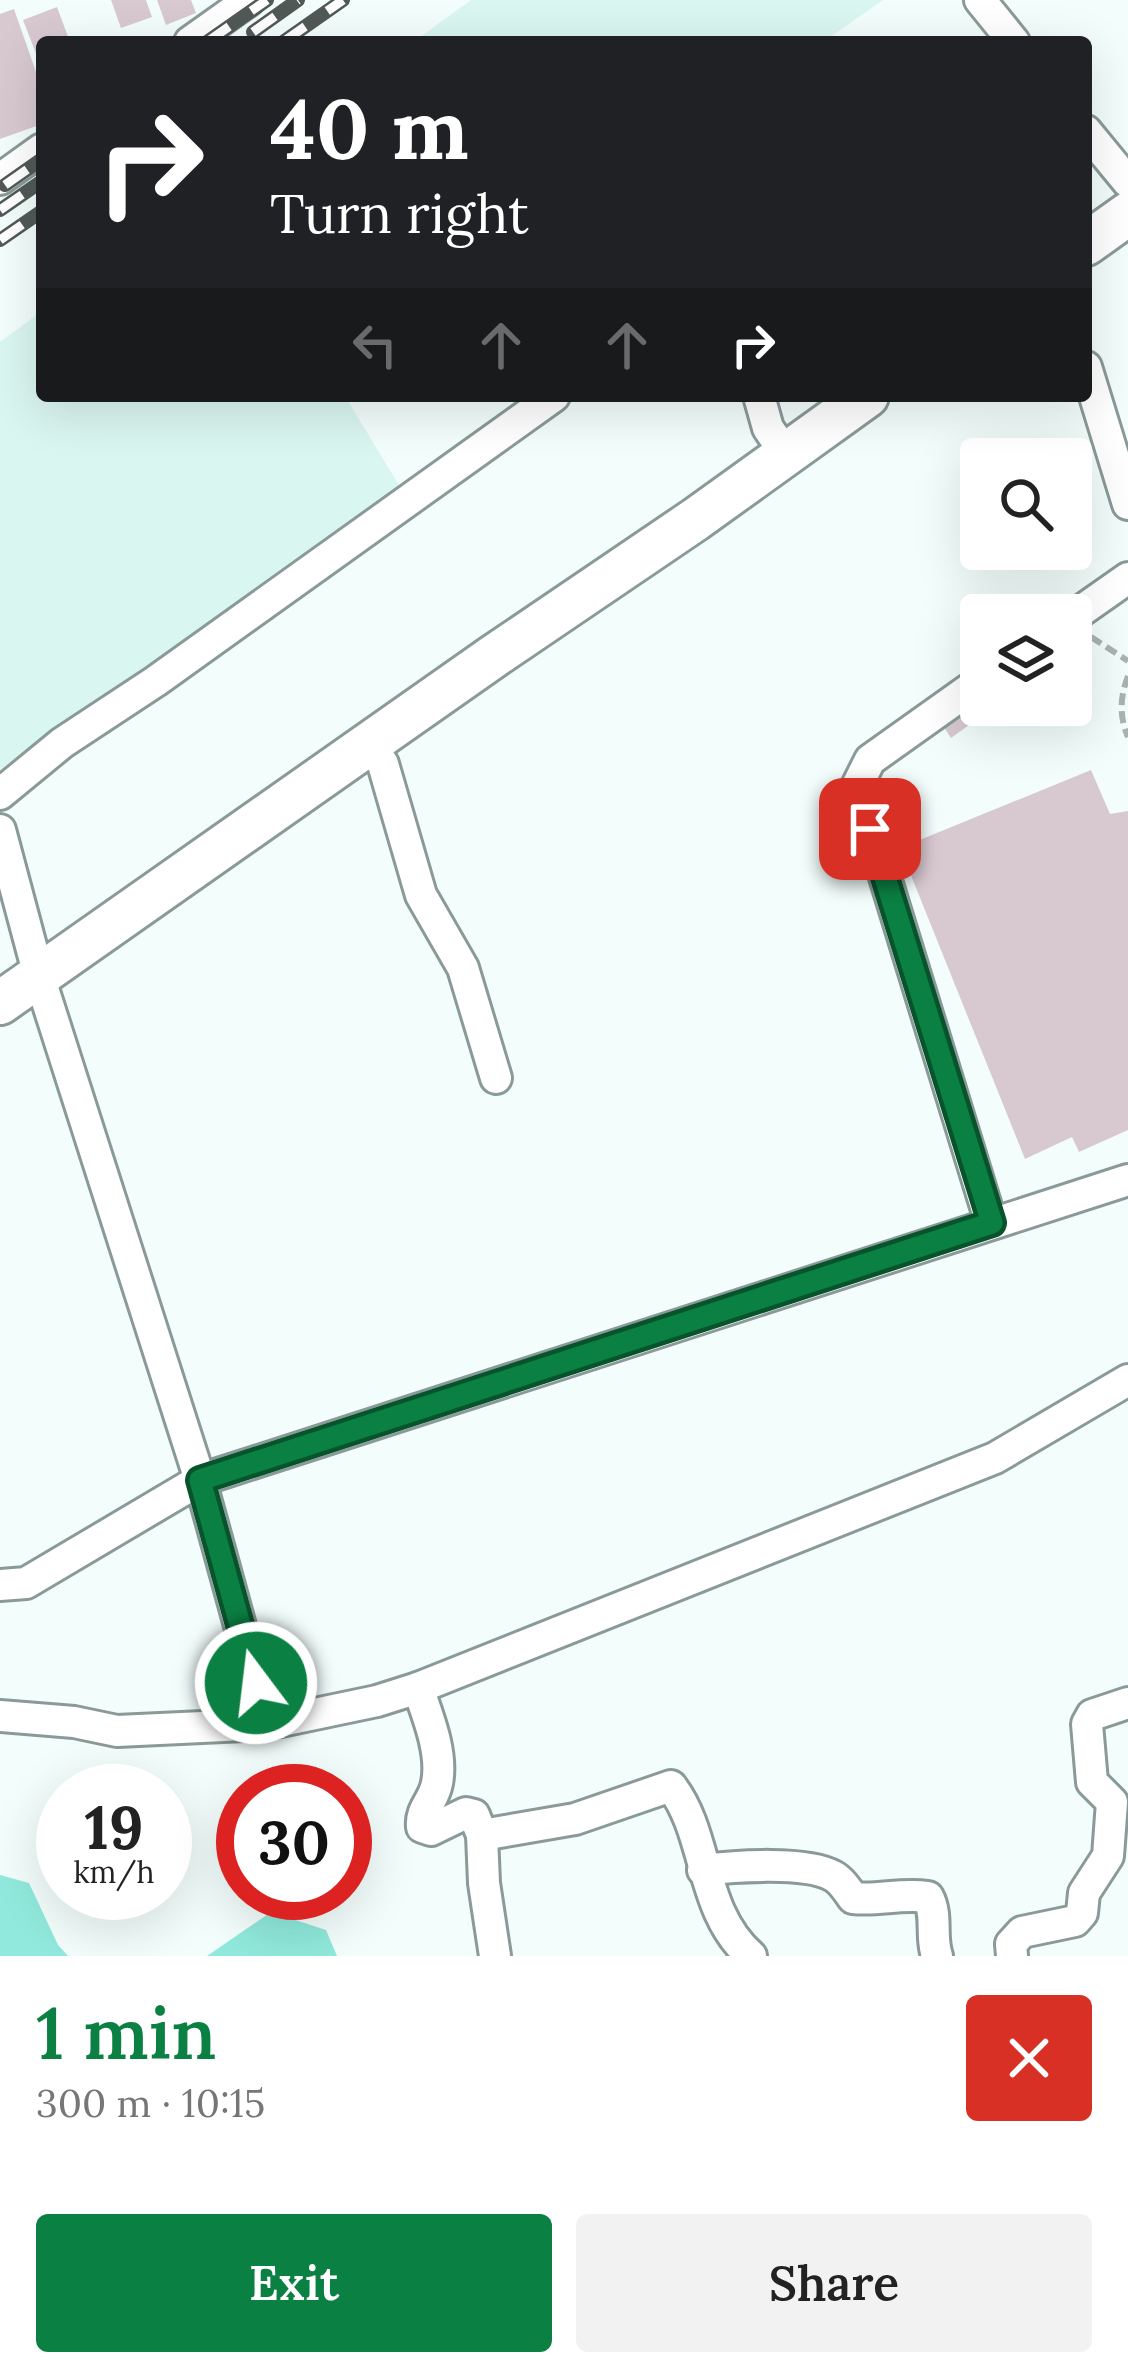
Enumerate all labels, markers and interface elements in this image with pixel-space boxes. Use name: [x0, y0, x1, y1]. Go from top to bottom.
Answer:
text: 40 m: [270, 74, 469, 182]
icon: right: [72, 84, 228, 240]
text: Turn right: [270, 179, 529, 248]
icon: left: [342, 312, 408, 378]
icon: ahead: [468, 312, 534, 378]
icon: ahead: [594, 312, 660, 378]
icon: right: [720, 312, 786, 378]
map controls: [960, 438, 1092, 726]
button: search: [960, 438, 1092, 570]
button: layers: [960, 594, 1092, 726]
pin: [819, 778, 921, 880]
icon: arrive: [837, 796, 903, 862]
position arrow: [193, 1620, 319, 1746]
speed limit sign: 30: [216, 1764, 372, 1920]
text: 19: [85, 1789, 143, 1865]
text: km/h: [73, 1853, 155, 1891]
text: 1 min: [36, 1987, 216, 2079]
button: close: [966, 1995, 1092, 2121]
text: 300 m · 10:15: [36, 2078, 265, 2128]
button: Exit: [36, 2214, 552, 2352]
button: Share: [576, 2214, 1092, 2352]

